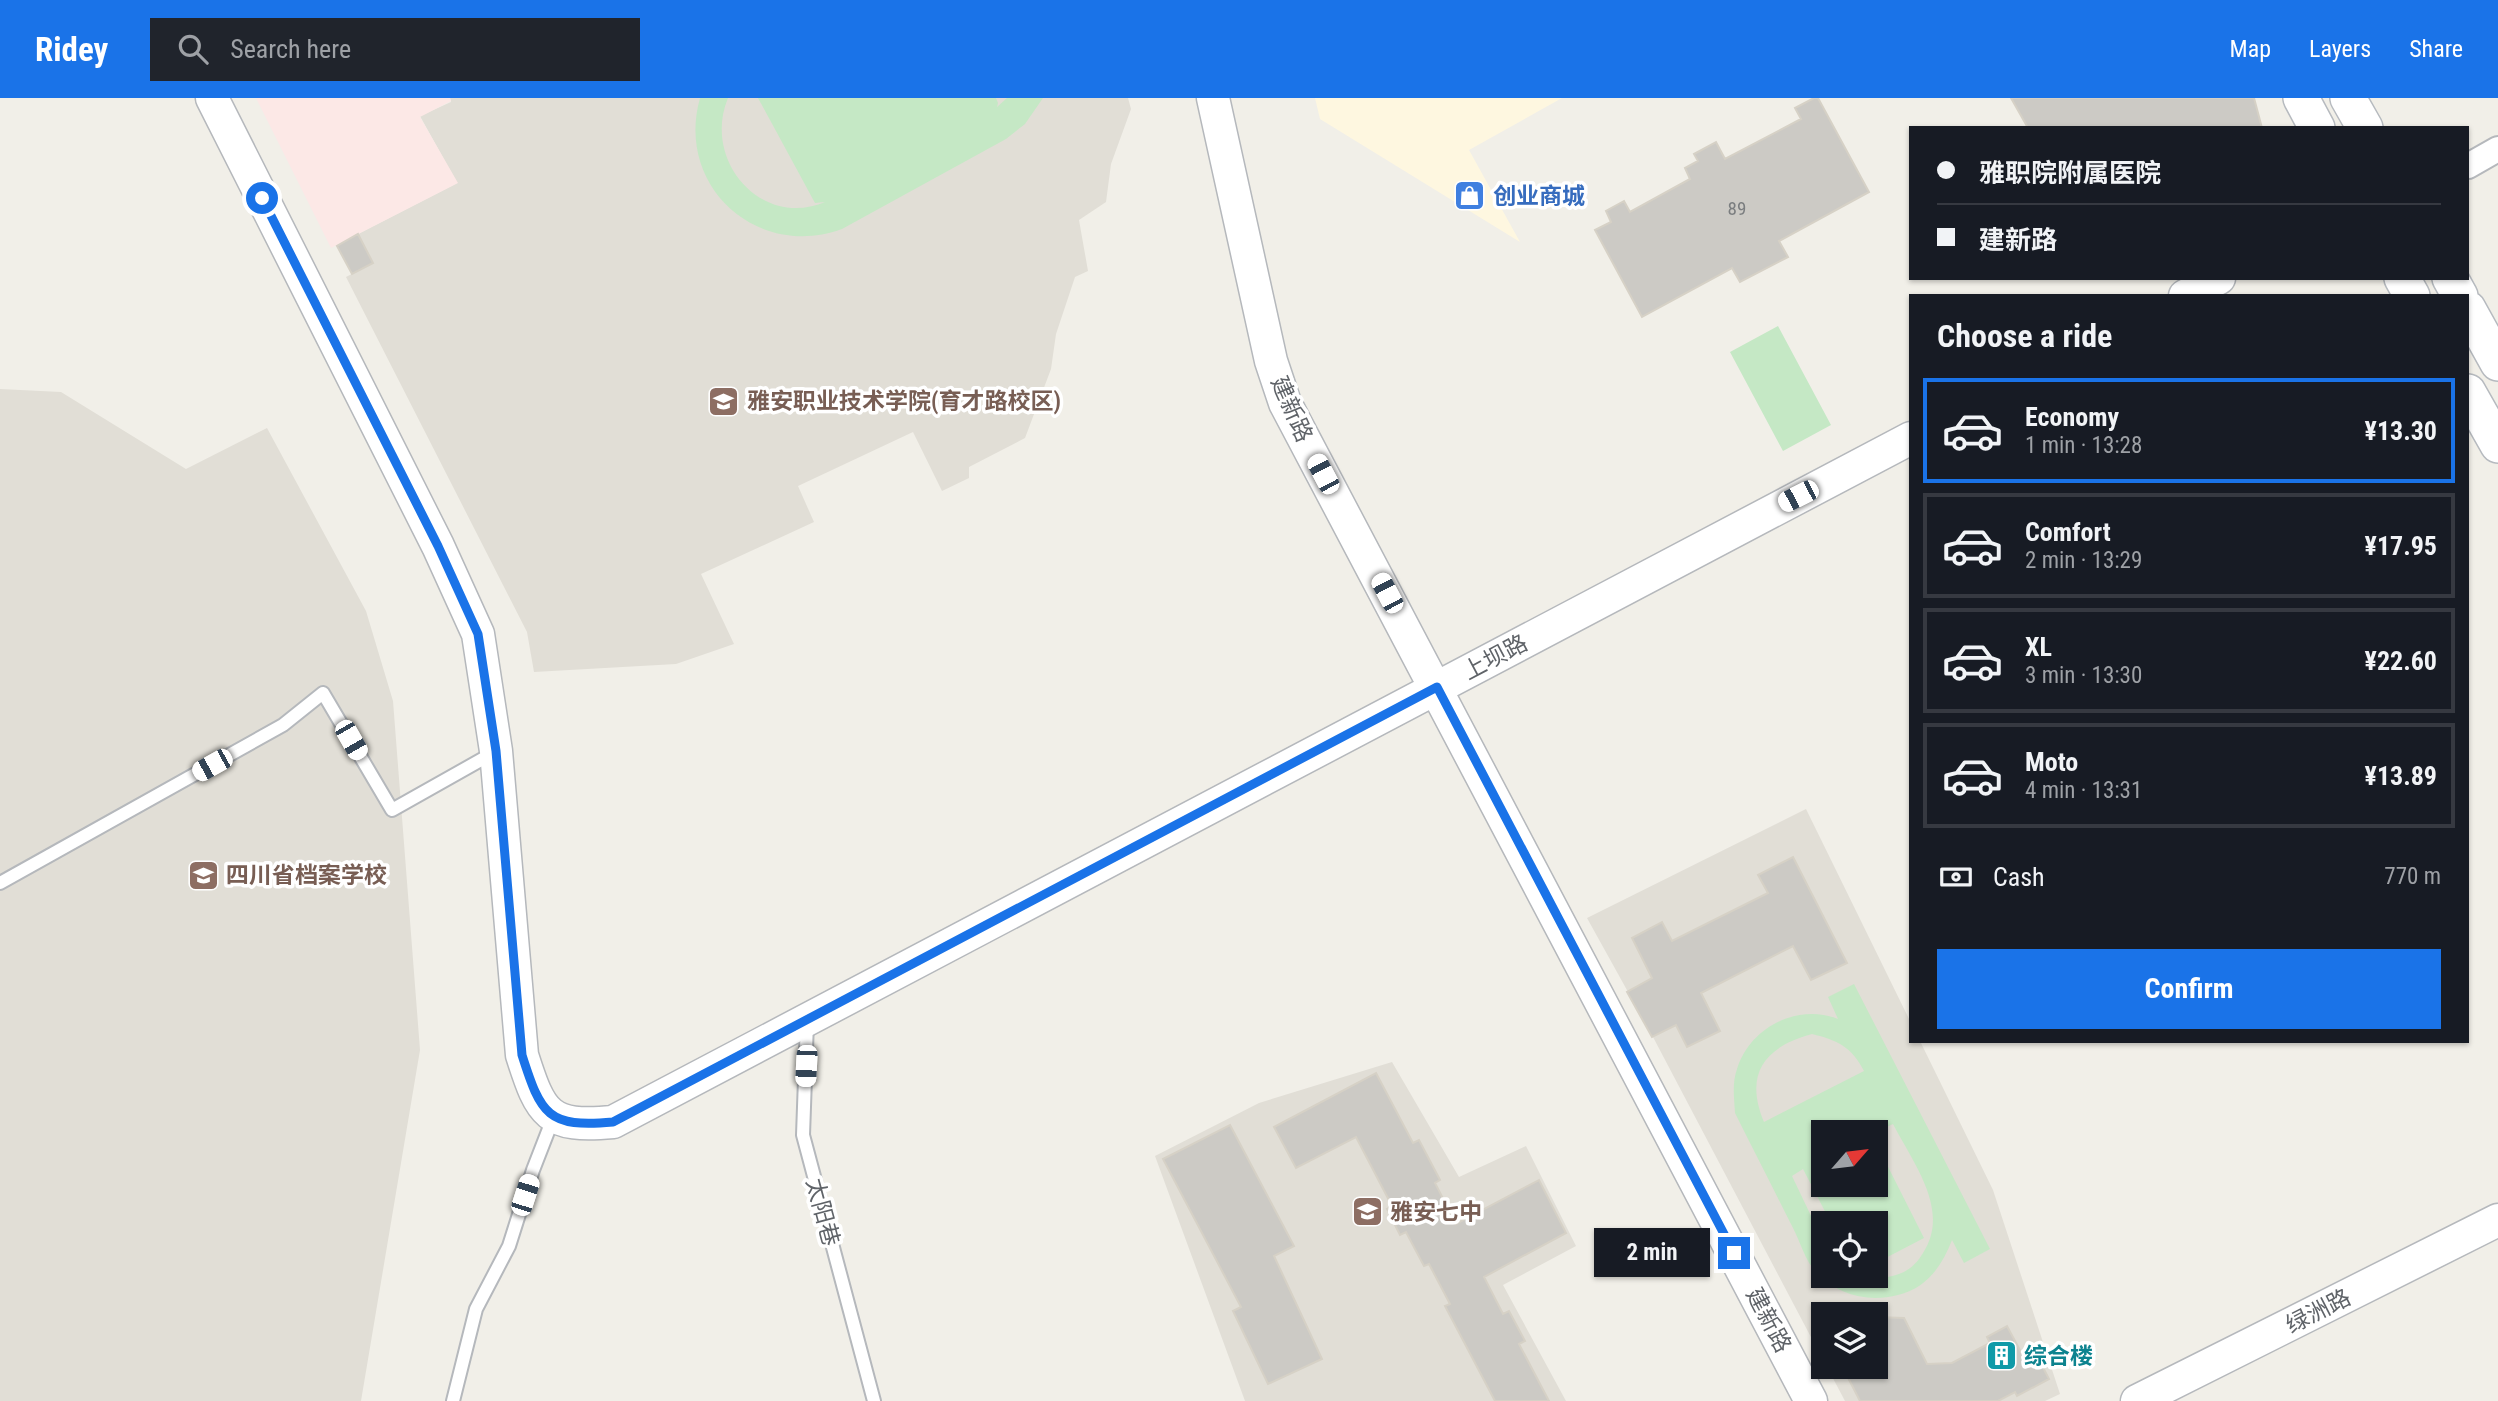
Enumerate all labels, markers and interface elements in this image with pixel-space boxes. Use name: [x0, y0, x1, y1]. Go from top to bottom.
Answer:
search box: [150, 18, 640, 81]
text: Ridey: [35, 30, 108, 69]
icon: search: [174, 30, 212, 68]
text: Search here: [230, 34, 351, 64]
text: Map: [2230, 35, 2271, 63]
text: Layers: [2309, 35, 2371, 63]
text: Share: [2409, 35, 2463, 63]
text: 雅职院附属医院: [1979, 158, 2161, 188]
shop icon: 创业商城: [1453, 179, 1487, 213]
route start: [246, 182, 278, 214]
place label: 创业商城: [1493, 183, 1585, 210]
house number: 89: [1728, 197, 1746, 220]
text: 建新路: [1979, 225, 2057, 255]
text: Choose a ride: [1937, 317, 2112, 355]
street label: 建新路: [1265, 372, 1318, 446]
school or university icon: 雅安职业技术学院(育才路校区): [707, 384, 741, 418]
place label: 雅安职业技术学院(育才路校区): [747, 388, 1061, 415]
icon: car: [1941, 399, 2004, 462]
text: Economy: [2025, 402, 2119, 432]
text: ¥13.30: [2365, 416, 2437, 446]
text: 1 min · 13:28: [2025, 432, 2142, 459]
car: [1304, 451, 1343, 497]
car: [1775, 477, 1822, 515]
icon: car: [1941, 514, 2004, 577]
text: Comfort: [2025, 517, 2111, 547]
text: ¥17.95: [2365, 531, 2437, 561]
text: 2 min · 13:29: [2025, 547, 2142, 574]
car: [1368, 570, 1407, 616]
street label: 上坝路: [1458, 629, 1532, 686]
icon: car: [1941, 629, 2004, 692]
text: XL: [2025, 632, 2052, 662]
text: ¥22.60: [2365, 646, 2437, 676]
text: 3 min · 13:30: [2025, 662, 2142, 689]
car: [332, 717, 371, 763]
icon: car: [1941, 744, 2004, 807]
car: [189, 746, 236, 784]
text: Moto: [2025, 747, 2078, 777]
text: ¥13.89: [2365, 761, 2437, 791]
text: 4 min · 13:31: [2025, 777, 2142, 804]
school or university icon: 四川省档案学校: [186, 858, 220, 892]
icon: cash: [1937, 858, 1975, 896]
place label: 四川省档案学校: [226, 862, 387, 889]
text: Cash: [1993, 862, 2045, 892]
text: 770 m: [2384, 863, 2441, 890]
button: Confirm: [1937, 949, 2441, 1029]
car: [795, 1044, 818, 1088]
north arrow: [1811, 1120, 1888, 1197]
map controls: [1811, 1120, 1888, 1379]
car: [509, 1172, 542, 1218]
street label: 太阳巷: [801, 1175, 844, 1249]
school or university icon: 雅安七中: [1350, 1195, 1384, 1229]
place label: 雅安七中: [1390, 1199, 1482, 1226]
button: locate: [1811, 1211, 1888, 1288]
callout: 2 min: [1594, 1228, 1710, 1278]
route end: [1718, 1237, 1750, 1269]
text: 2 min: [1626, 1239, 1678, 1266]
street label: 建新路: [1740, 1283, 1797, 1357]
street label: 绿洲路: [2281, 1284, 2355, 1339]
button: layers: [1811, 1302, 1888, 1379]
building icon: 综合楼: [1984, 1339, 2018, 1373]
place label: 综合楼: [2024, 1343, 2093, 1370]

